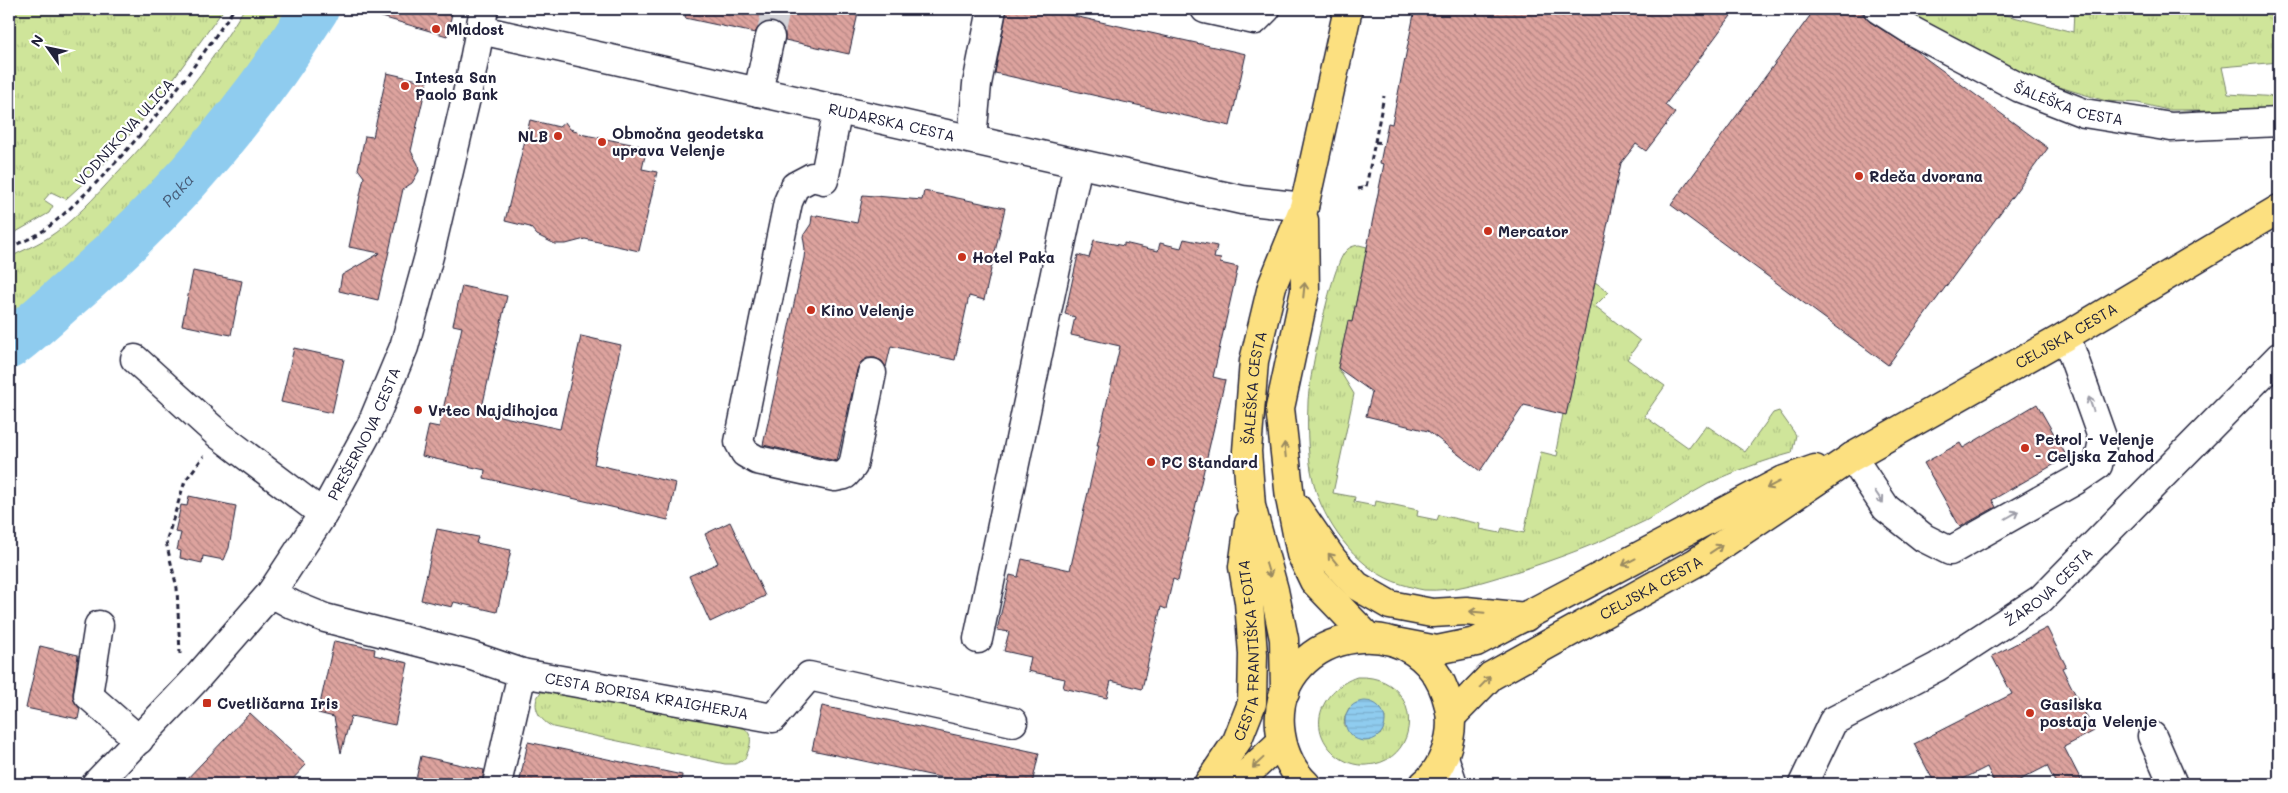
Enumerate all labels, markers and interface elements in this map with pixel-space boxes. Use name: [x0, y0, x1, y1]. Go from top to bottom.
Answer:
place label: Mladost: [446, 19, 505, 39]
north arrow: [22, 22, 72, 72]
marker: Mladost: [430, 23, 442, 35]
text: N: [26, 31, 48, 50]
place label: Intesa San Paolo Bank: [415, 67, 498, 104]
street label: VODNIKOVA ULICA: [70, 74, 178, 190]
street label: ŠALEŠKA CESTA: [2010, 77, 2125, 129]
marker: Intesa San Paolo Bank: [399, 80, 411, 92]
street label: RUDARSKA CESTA: [827, 98, 957, 146]
place label: Območna geodetska uprava Velenje: [612, 123, 764, 160]
place label: NLB: [518, 126, 548, 146]
marker: NLB: [552, 130, 564, 142]
marker: Območna geodetska uprava Velenje: [596, 136, 608, 148]
place label: Rdeča dvorana: [1869, 166, 1983, 186]
water label: Paka: [156, 168, 198, 211]
marker: Rdeča dvorana: [1853, 170, 1865, 182]
place label: Mercator: [1498, 221, 1569, 241]
marker: Mercator: [1482, 225, 1494, 237]
place label: Hotel Paka: [972, 247, 1055, 267]
marker: Hotel Paka: [956, 251, 968, 263]
one-way arrow: [1299, 282, 1308, 298]
street label: CELJSKA CESTA: [2011, 298, 2121, 373]
place label: Kino Velenje: [821, 300, 914, 320]
marker: Kino Velenje: [805, 304, 817, 316]
street label: ŠALEŠKA CESTA: [1238, 329, 1271, 445]
street label: PREŠERNOVA CESTA: [322, 364, 405, 504]
one-way arrow: [2086, 397, 2095, 412]
place label: Vrtec Najdihojca: [428, 400, 558, 420]
marker: Vrtec Najdihojca: [412, 404, 424, 416]
place label: Petrol - Velenje - Celjska Zahod: [2035, 429, 2154, 466]
one-way arrow: [1280, 442, 1290, 458]
marker: Petrol - Velenje - Celjska Zahod: [2019, 442, 2031, 454]
place label: PC Standard: [1161, 452, 1258, 472]
marker: PC Standard: [1145, 456, 1157, 468]
one-way arrow: [1766, 481, 1781, 491]
one-way arrow: [1874, 490, 1884, 504]
one-way arrow: [2005, 510, 2020, 520]
one-way arrow: [1709, 543, 1723, 554]
street label: ŽAROVA CESTA: [2001, 543, 2097, 630]
street label: CELJSKA CESTA: [1596, 551, 1706, 624]
one-way arrow: [1327, 552, 1338, 565]
one-way arrow: [1623, 557, 1637, 567]
street label: CESTA FRANTIŠKA FOITA: [1228, 558, 1263, 744]
one-way arrow: [1263, 562, 1273, 578]
one-way arrow: [1469, 607, 1485, 617]
street label: CESTA BORISA KRAIGHERJA: [543, 667, 750, 723]
one-way arrow: [1479, 676, 1491, 689]
place label: Cvetličarna Iris: [217, 693, 338, 713]
place label: Gasilska postaja Velenje: [2040, 694, 2157, 731]
marker: Cvetličarna Iris: [201, 697, 213, 709]
marker: Gasilska postaja Velenje: [2024, 707, 2036, 719]
one-way arrow: [1252, 757, 1264, 769]

